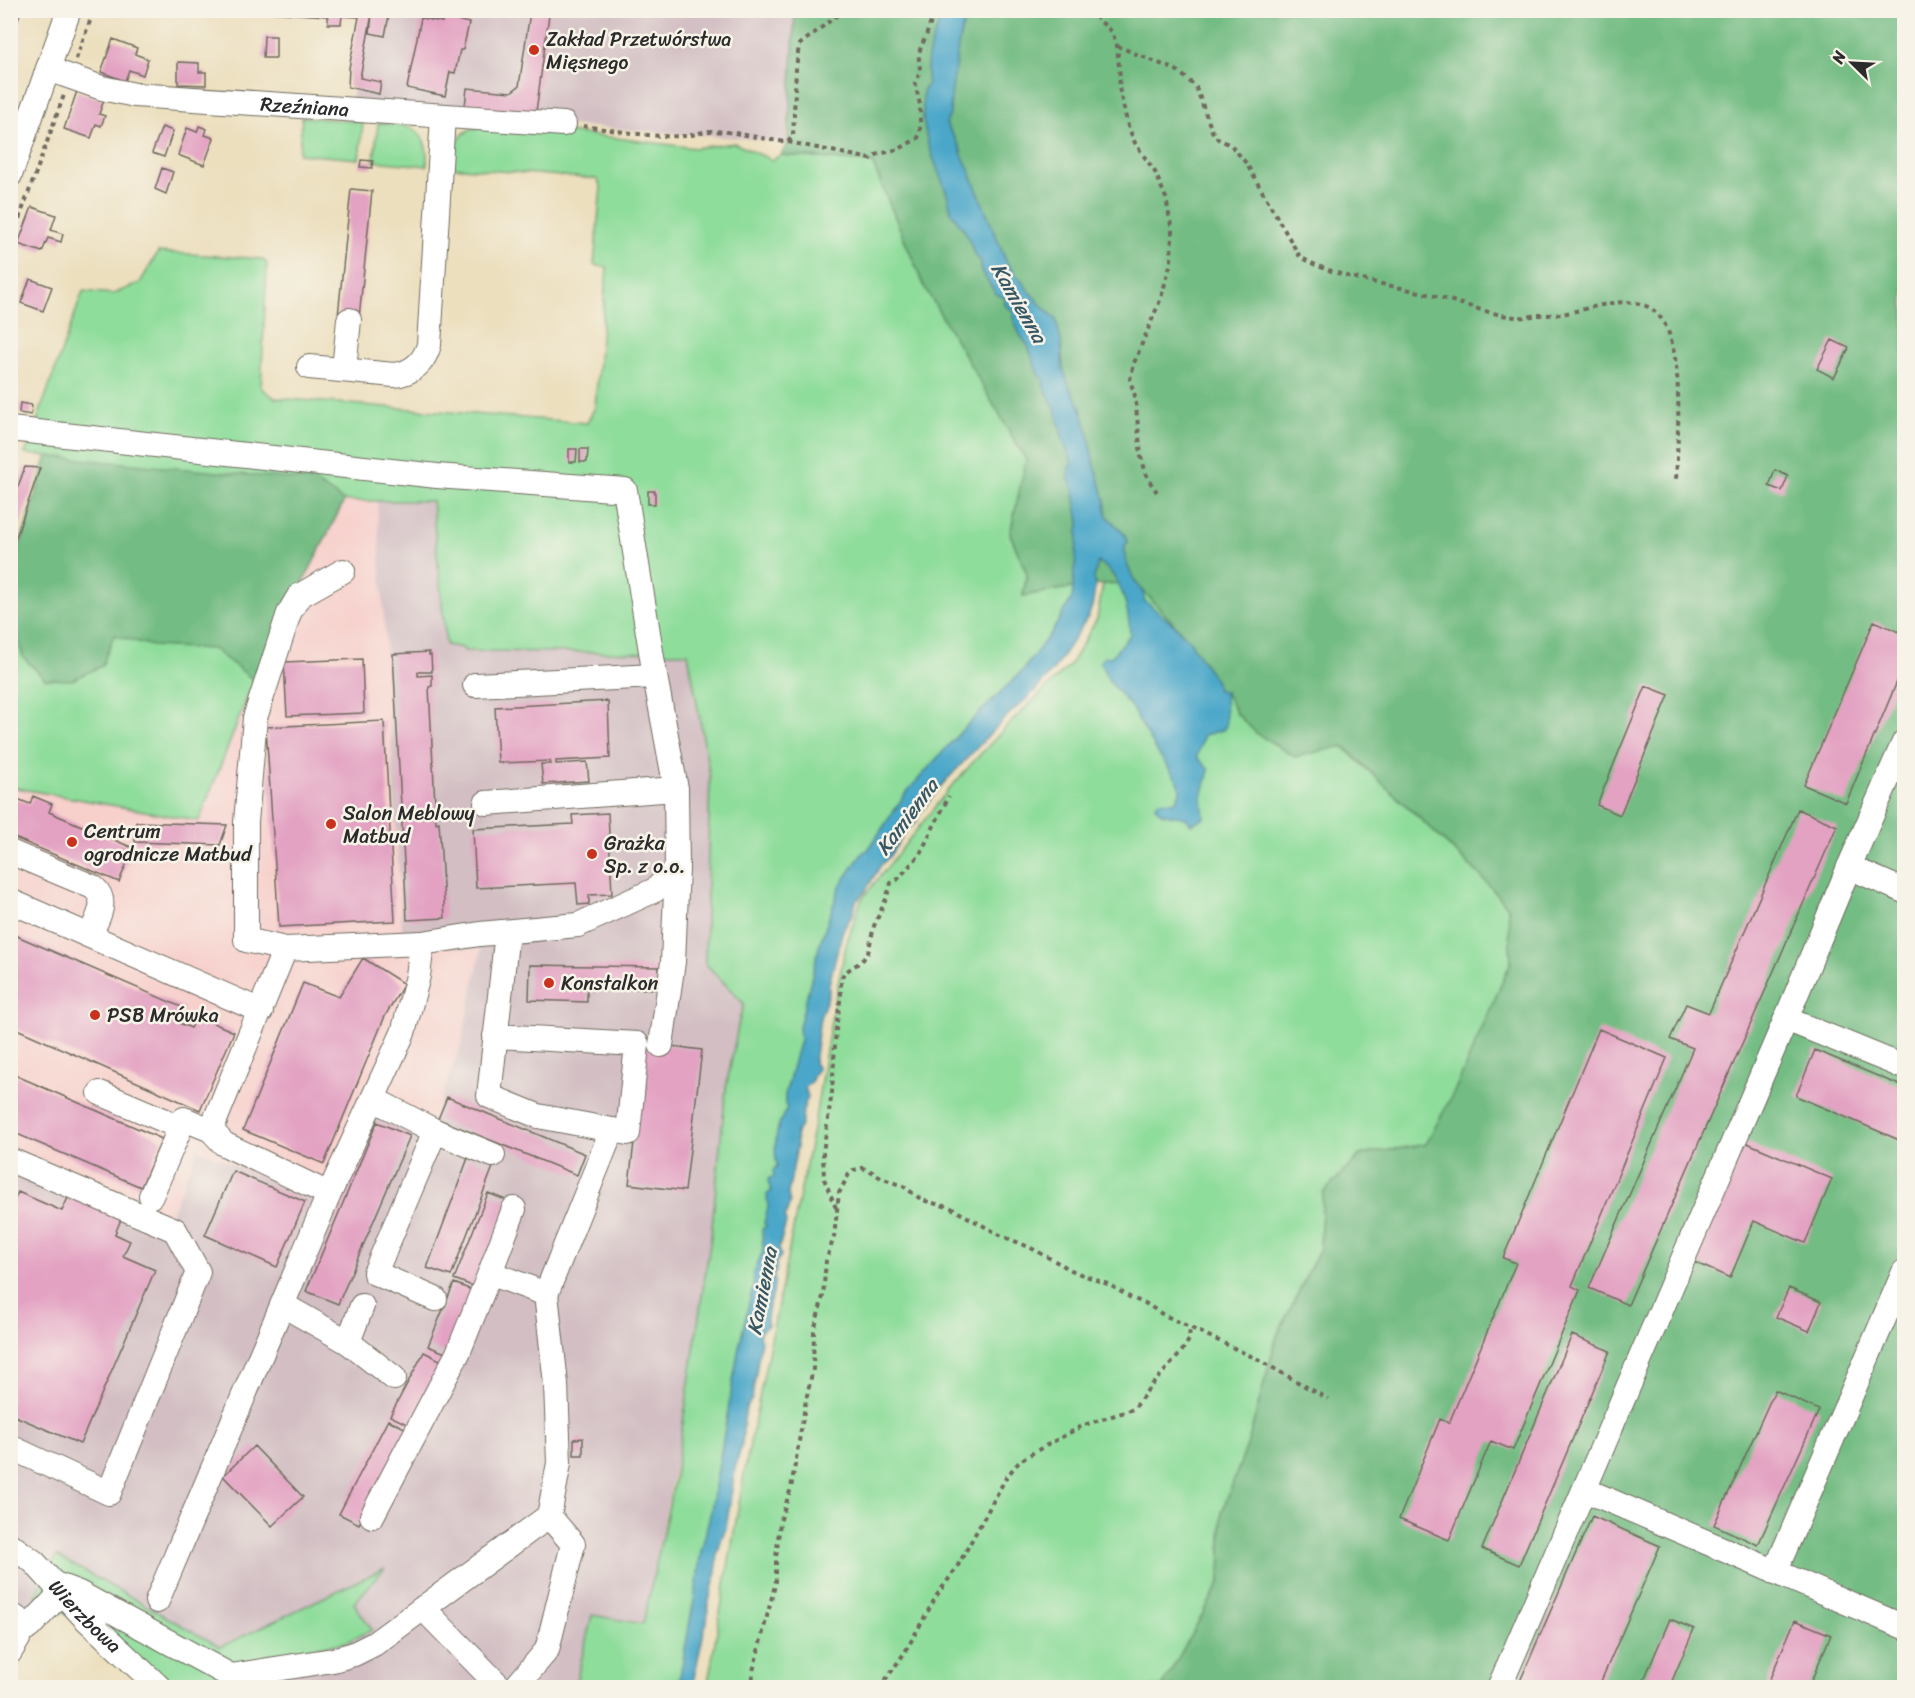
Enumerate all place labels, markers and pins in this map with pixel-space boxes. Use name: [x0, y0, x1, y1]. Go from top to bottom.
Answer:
place label: Zakład Przetwórstwa Mięsnego: [546, 22, 731, 80]
marker: Zakład Przetwórstwa Mięsnego: [527, 43, 541, 57]
place label: Salon Meblowy Matbud: [343, 796, 476, 854]
place label: Centrum ogrodnicze Matbud: [84, 814, 253, 872]
marker: Salon Meblowy Matbud: [324, 817, 338, 831]
place label: Grażka Sp. z o.o.: [604, 826, 685, 884]
marker: Centrum ogrodnicze Matbud: [65, 835, 79, 849]
marker: Grażka Sp. z o.o.: [585, 847, 599, 861]
place label: Konstalkon: [561, 966, 659, 1001]
marker: Konstalkon: [542, 976, 556, 990]
place label: PSB Mrówka: [107, 998, 219, 1033]
marker: PSB Mrówka: [88, 1008, 102, 1022]

